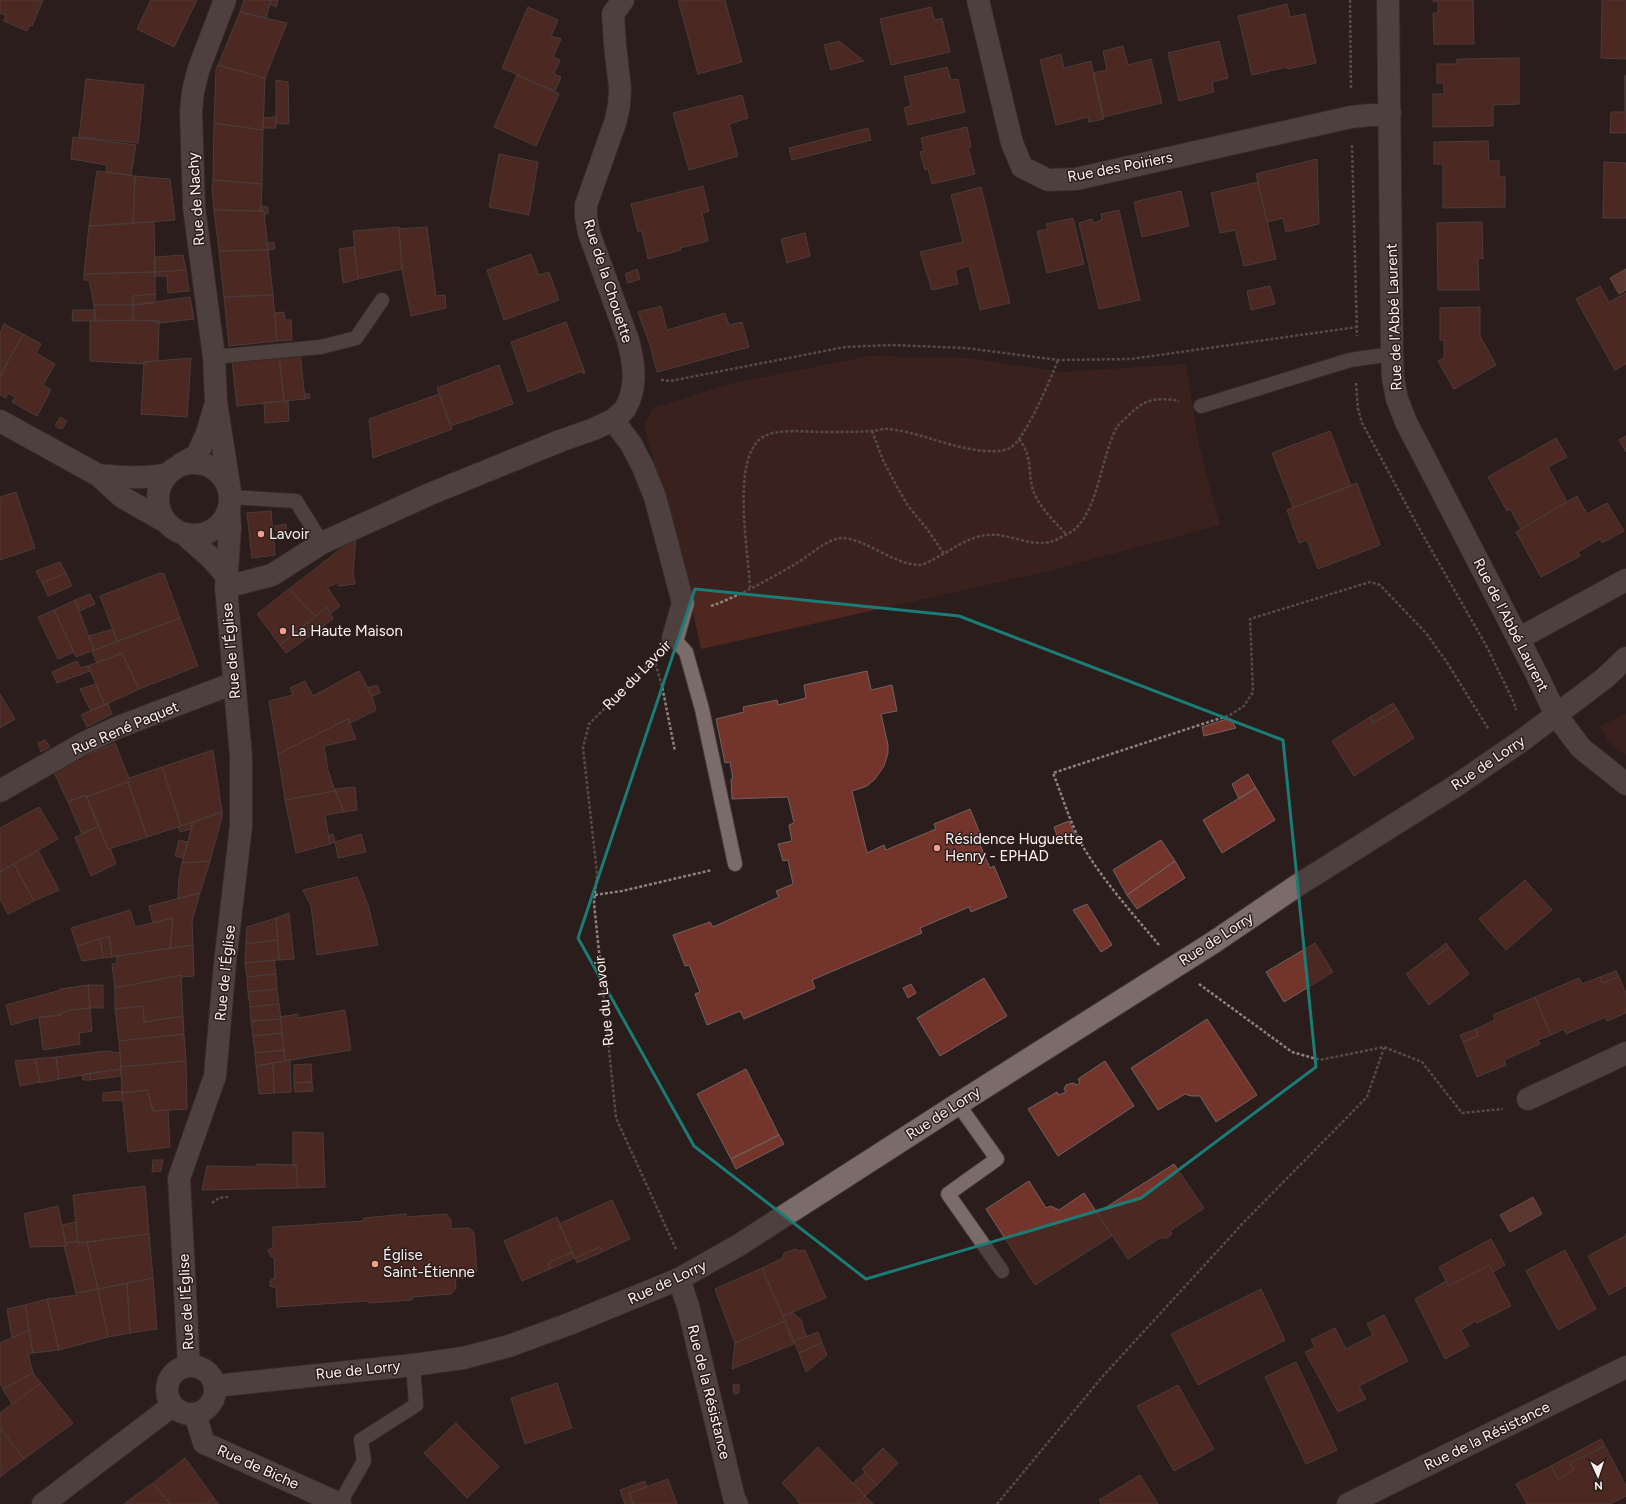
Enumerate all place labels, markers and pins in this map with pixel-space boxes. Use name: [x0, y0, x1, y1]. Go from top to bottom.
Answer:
place label: Lavoir: [269, 525, 309, 543]
marker: Lavoir: [256, 529, 266, 539]
place label: La Haute Maison: [291, 622, 403, 640]
marker: La Haute Maison: [278, 626, 288, 636]
place label: Résidence Huguette Henry - EPHAD: [945, 830, 1083, 865]
marker: Résidence Huguette Henry - EPHAD: [932, 843, 942, 853]
place label: Église Saint-Étienne: [383, 1246, 475, 1281]
marker: Église Saint-Étienne: [370, 1259, 380, 1269]

